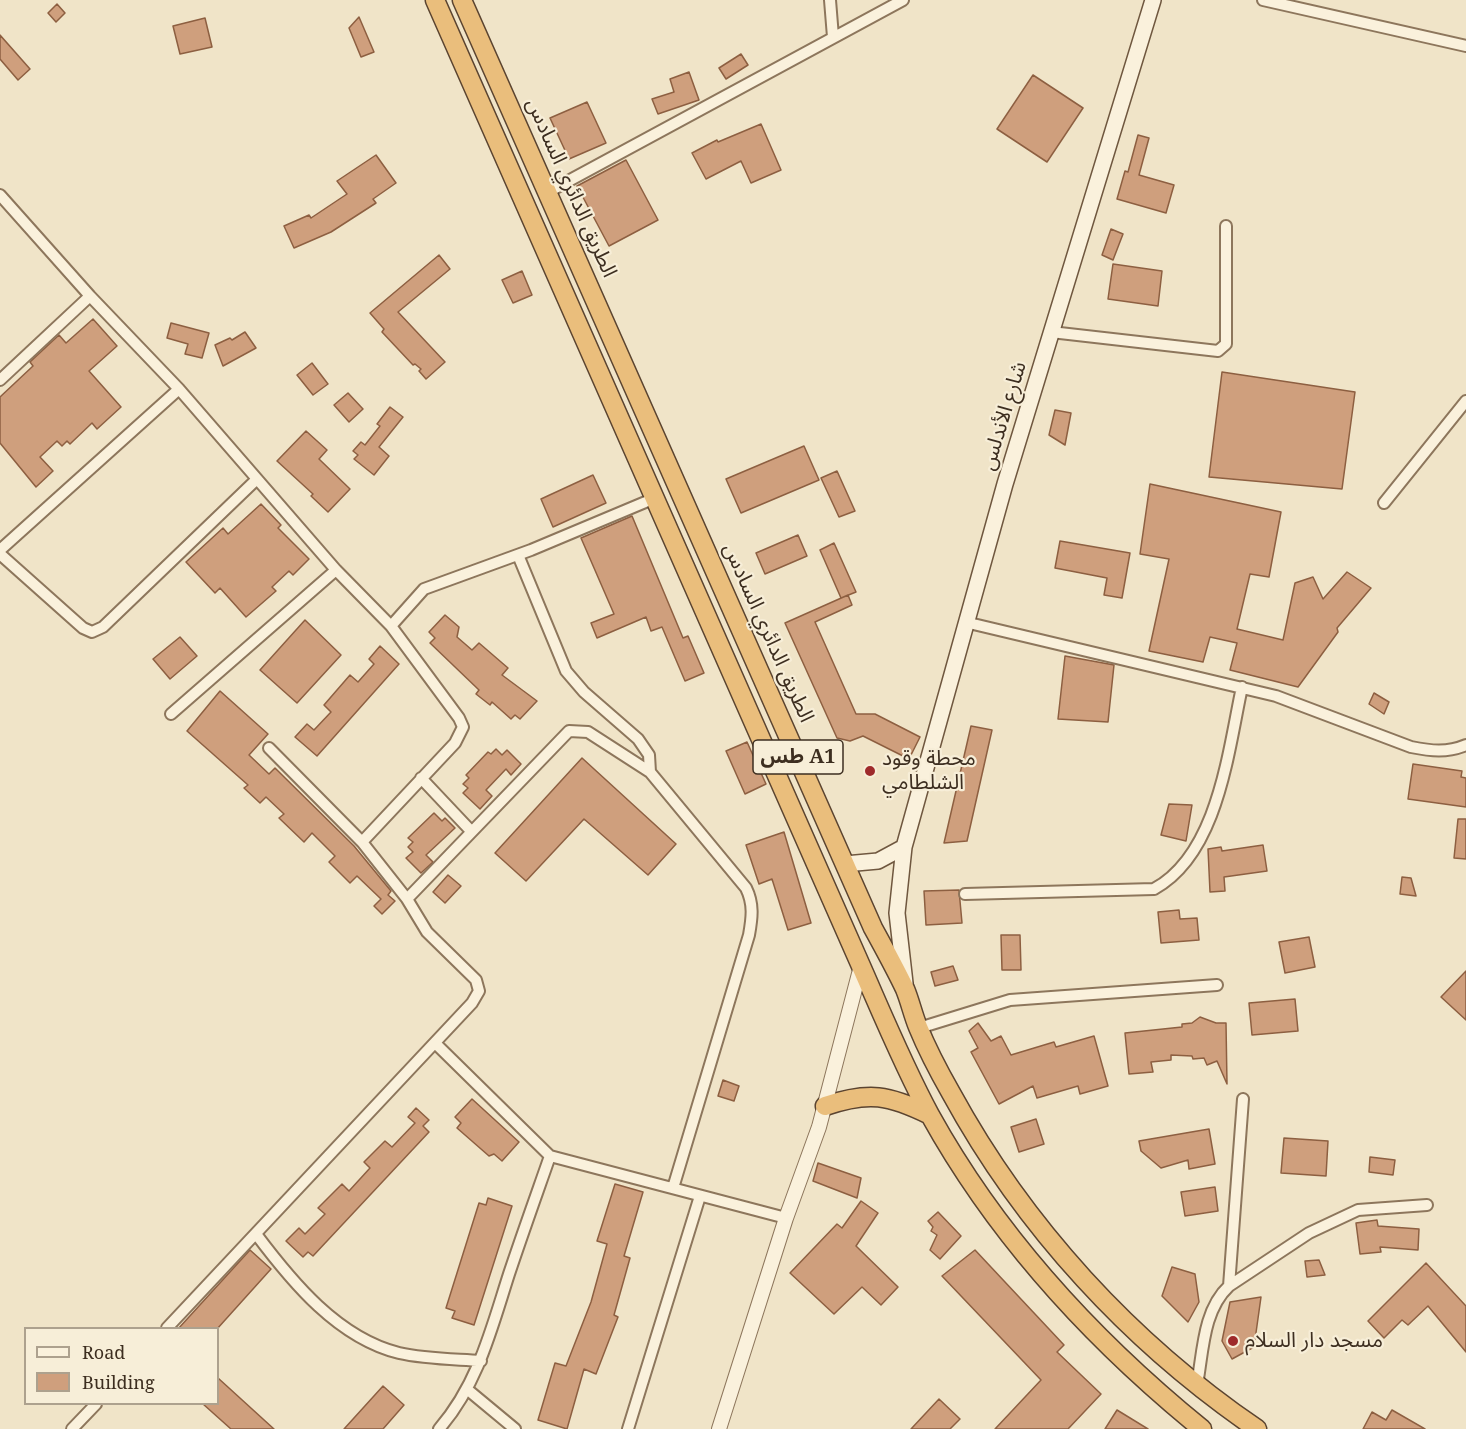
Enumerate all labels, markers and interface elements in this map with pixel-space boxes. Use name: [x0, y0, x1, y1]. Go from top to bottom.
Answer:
street label: الطريق الدائري السادس: [520, 94, 622, 282]
street label: شارع الأندلس: [975, 359, 1033, 473]
street label: الطريق الدائري السادس: [717, 539, 819, 727]
road number: طس A1: [753, 740, 843, 774]
place label: محطة وقود الشلطامي: [882, 746, 976, 796]
marker: محطة وقود الشلطامي: [863, 764, 877, 778]
legend: [24, 1327, 219, 1405]
place label: مسجد دار السلام: [1245, 1328, 1383, 1354]
marker: مسجد دار السلام: [1226, 1334, 1240, 1348]
text: Road: [82, 1340, 125, 1364]
text: Building: [82, 1370, 155, 1394]

